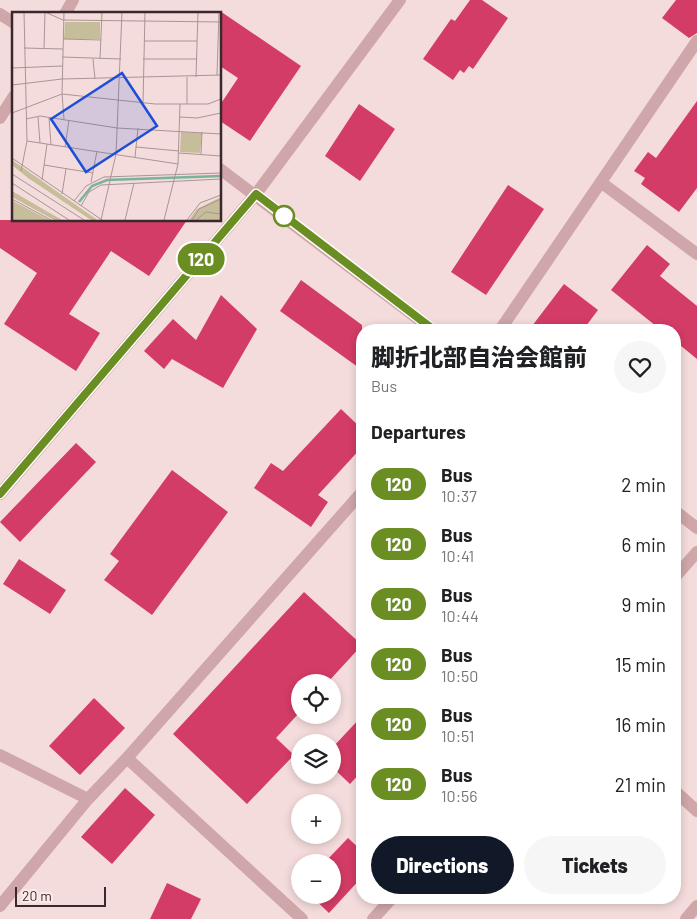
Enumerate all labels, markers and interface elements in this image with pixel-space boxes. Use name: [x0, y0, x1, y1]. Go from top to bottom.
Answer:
inset map: [12, 12, 221, 221]
unlabelled marker: [273, 205, 295, 227]
line badge: 120: [172, 243, 230, 275]
text: 120: [188, 248, 214, 270]
button: heart: [614, 341, 666, 393]
text: 脚折北部自治会館前: [371, 342, 587, 371]
text: Bus: [371, 376, 397, 395]
text: Departures: [371, 420, 466, 443]
text: Bus: [441, 463, 473, 486]
text: 120: [385, 473, 412, 495]
text: 2 min: [621, 473, 666, 496]
text: 10:37: [441, 486, 477, 505]
text: Bus: [441, 523, 473, 546]
text: 120: [385, 533, 412, 555]
text: 6 min: [622, 533, 666, 556]
text: 10:41: [441, 546, 474, 565]
text: Bus: [441, 583, 473, 606]
text: 120: [385, 593, 412, 615]
text: 9 min: [622, 593, 666, 616]
text: 10:44: [441, 606, 479, 625]
text: Bus: [441, 643, 473, 666]
text: 120: [385, 653, 412, 675]
text: 15 min: [615, 653, 666, 676]
text: 10:50: [441, 666, 478, 685]
map controls: [291, 674, 341, 904]
button: locate: [291, 674, 341, 724]
text: Bus: [441, 703, 473, 726]
text: 120: [385, 713, 412, 735]
text: 16 min: [615, 713, 666, 736]
text: 10:51: [441, 726, 474, 745]
button: layers: [291, 734, 341, 784]
text: Bus: [441, 763, 473, 786]
text: 120: [385, 773, 412, 795]
text: 21 min: [615, 773, 666, 796]
text: 10:56: [441, 786, 478, 805]
button: +: [291, 794, 341, 844]
button: Directions: [371, 836, 514, 894]
button: Tickets: [524, 836, 666, 894]
button: −: [291, 854, 341, 904]
scale bar: [15, 884, 106, 907]
text: 20 m: [22, 887, 52, 904]

